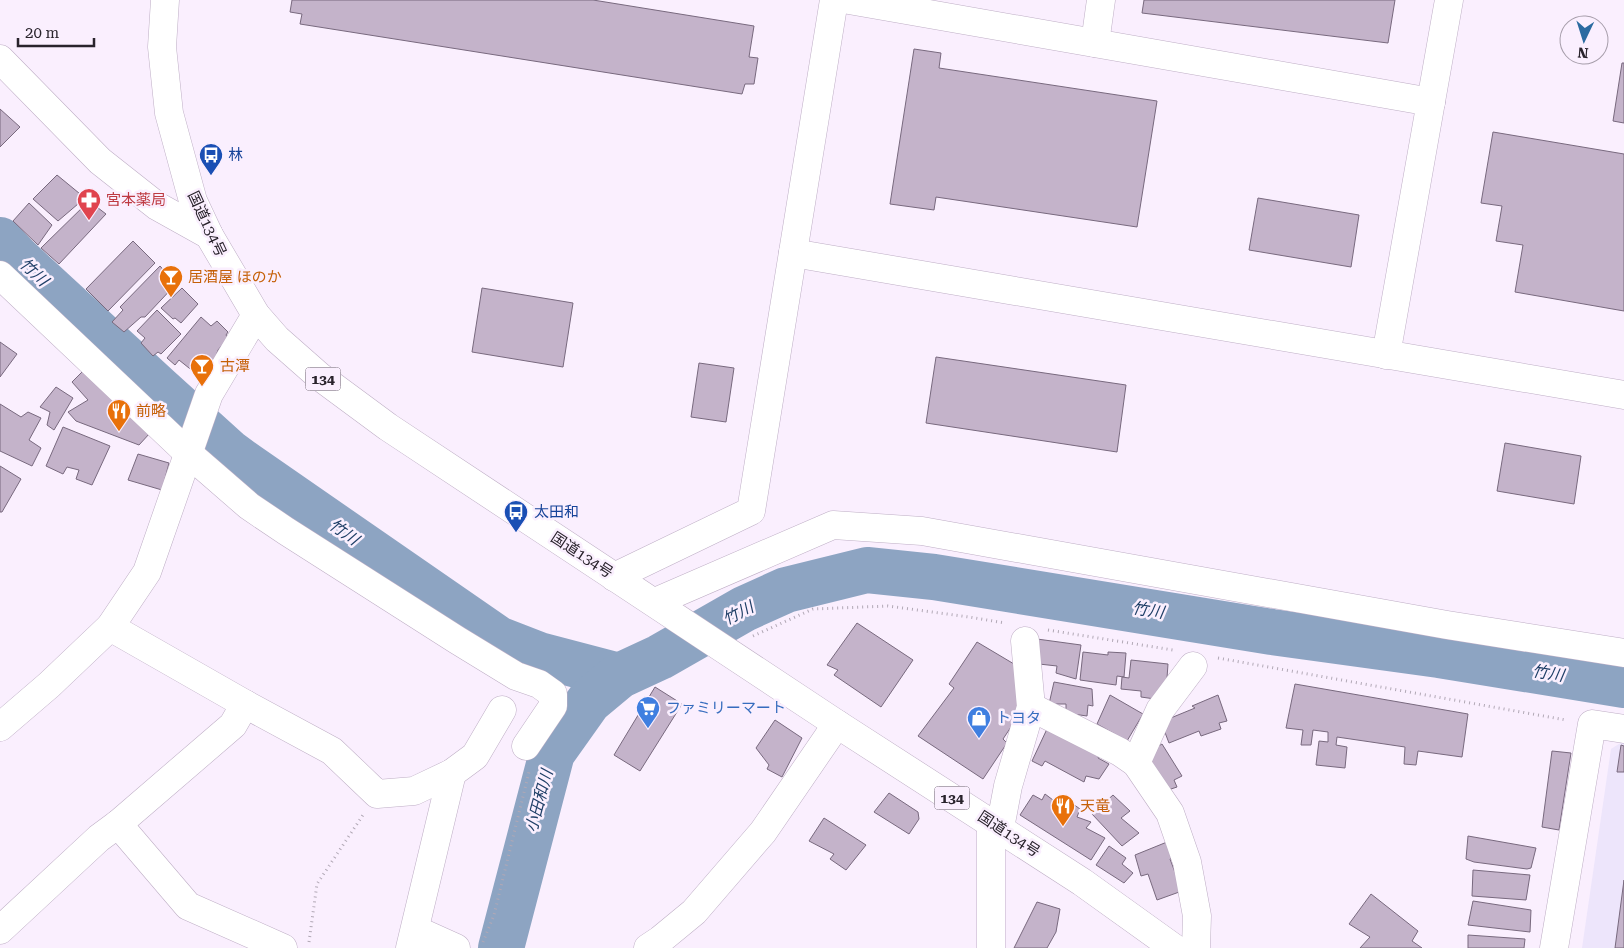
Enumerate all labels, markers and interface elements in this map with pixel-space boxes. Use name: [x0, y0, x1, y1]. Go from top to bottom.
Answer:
scale bar: [18, 15, 94, 47]
north arrow: [1559, 15, 1609, 65]
text: 20 m: [25, 24, 60, 42]
text: N: [1577, 45, 1589, 61]
bus stop icon: 林: [198, 142, 224, 176]
place label: 林: [228, 146, 243, 164]
pharmacy icon: 宮本薬局: [76, 187, 102, 221]
street label: 国道134号: [184, 188, 230, 260]
place label: 宮本薬局: [106, 191, 166, 209]
water label: 竹川: [16, 254, 54, 291]
bar icon: 居酒屋 ほのか: [158, 264, 184, 298]
place label: 居酒屋 ほのか: [188, 268, 282, 286]
bar icon: 古潭: [189, 353, 215, 387]
place label: 古潭: [220, 357, 250, 375]
road number: 134: [306, 368, 340, 390]
restaurant icon: 前略: [106, 398, 132, 432]
place label: 前略: [136, 402, 166, 420]
bus stop icon: 太田和: [503, 499, 529, 533]
place label: 太田和: [534, 503, 579, 521]
water label: 竹川: [325, 515, 364, 550]
street label: 国道134号: [548, 528, 616, 582]
water label: 竹川: [719, 596, 758, 629]
water label: 竹川: [1131, 598, 1167, 622]
water label: 竹川: [1531, 661, 1567, 685]
supermarket icon: ファミリーマート: [635, 695, 661, 729]
place label: ファミリーマート: [666, 699, 786, 717]
shop icon: トヨタ: [966, 705, 992, 739]
place label: トヨタ: [996, 709, 1041, 727]
water label: 小田和川: [522, 766, 557, 834]
road number: 134: [934, 786, 970, 810]
restaurant icon: 天竜: [1050, 793, 1076, 827]
place label: 天竜: [1080, 797, 1110, 815]
street label: 国道134号: [975, 807, 1043, 861]

